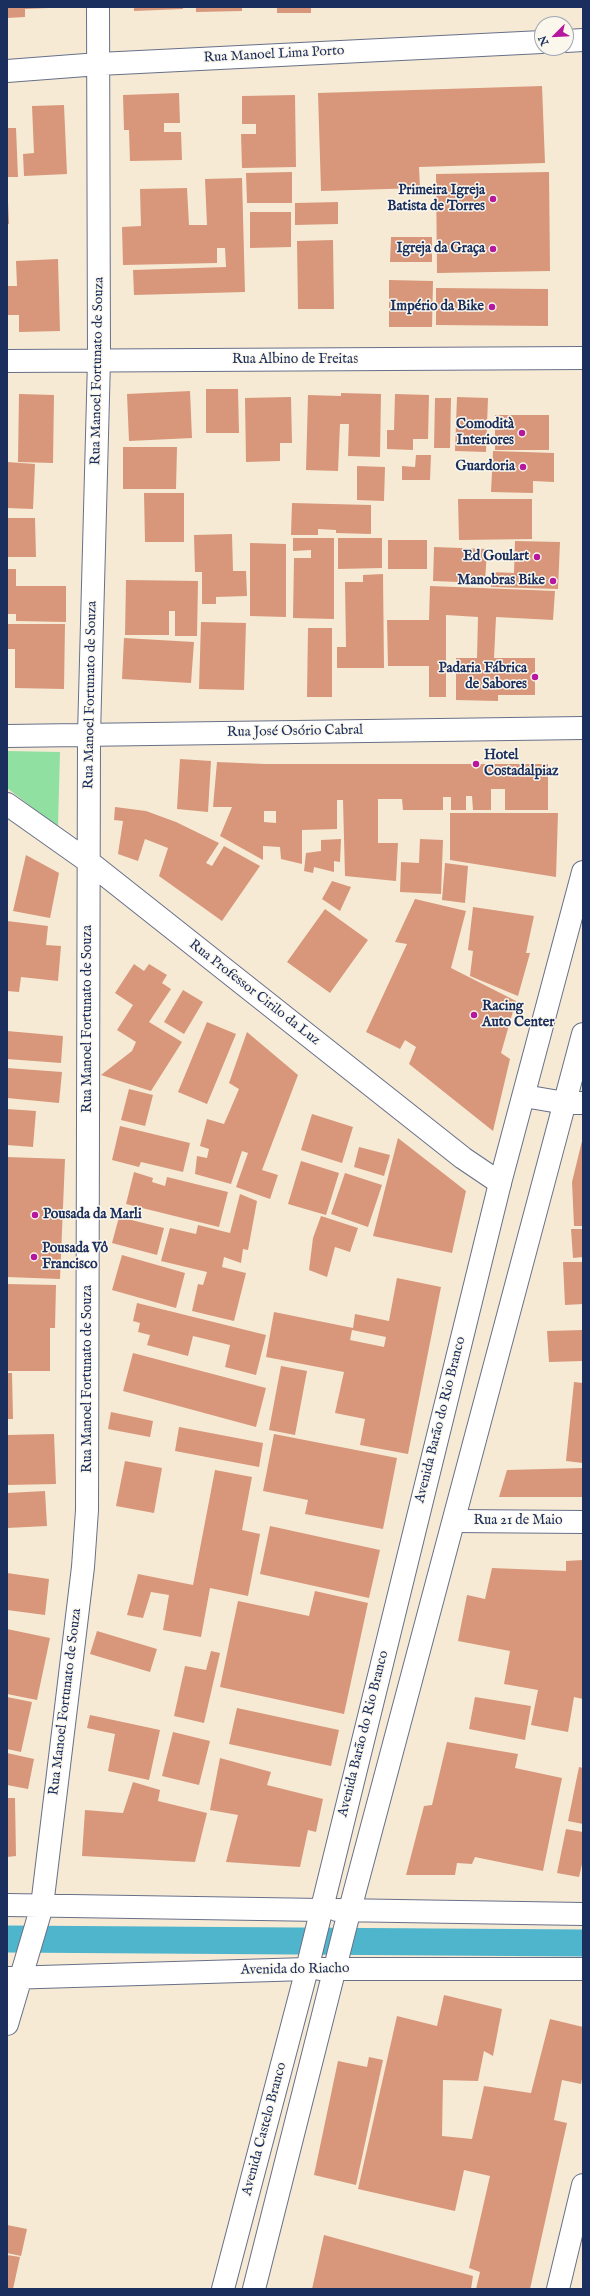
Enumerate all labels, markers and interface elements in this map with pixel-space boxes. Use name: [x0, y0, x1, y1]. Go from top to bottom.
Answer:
north arrow: [534, 16, 574, 56]
text: N: [536, 33, 552, 48]
street label: Rua Manoel Lima Porto: [203, 43, 345, 67]
place label: Primeira Igreja Batista de Torres: [387, 183, 485, 216]
marker: Primeira Igreja Batista de Torres: [488, 194, 498, 204]
place label: Igreja da Graça: [396, 241, 485, 257]
marker: Igreja da Graça: [488, 244, 498, 254]
street label: Rua Manoel Fortunato de Souza: [88, 277, 108, 465]
place label: Império da Bike: [390, 299, 484, 315]
marker: Império da Bike: [487, 302, 497, 312]
street label: Rua Albino de Freitas: [232, 352, 358, 368]
place label: Comodità Interiores: [456, 417, 514, 450]
marker: Comodità Interiores: [517, 428, 527, 438]
place label: Guardoria: [456, 459, 515, 475]
marker: Guardoria: [518, 462, 528, 472]
place label: Ed Goulart: [463, 549, 529, 565]
marker: Ed Goulart: [532, 552, 542, 562]
place label: Manobras Bike: [457, 573, 545, 589]
marker: Manobras Bike: [548, 576, 558, 586]
street label: Rua Manoel Fortunato de Souza: [81, 601, 101, 789]
place label: Padaria Fábrica de Sabores: [438, 661, 527, 694]
marker: Padaria Fábrica de Sabores: [530, 672, 540, 682]
street label: Rua José Osório Cabral: [227, 722, 363, 742]
place label: Hotel Costadalpiaz: [484, 748, 558, 780]
marker: Hotel Costadalpiaz: [471, 759, 481, 769]
street label: Rua Manoel Fortunato de Souza: [80, 925, 96, 1113]
street label: Rua Professor Cirilo da Luz: [185, 937, 323, 1049]
place label: Racing Auto Center: [482, 999, 554, 1032]
marker: Racing Auto Center: [469, 1010, 479, 1020]
place label: Pousada da Marli: [43, 1207, 142, 1223]
marker: Pousada da Marli: [30, 1210, 40, 1220]
place label: Pousada Vô Francisco: [42, 1241, 108, 1274]
marker: Pousada Vô Francisco: [29, 1252, 39, 1262]
street label: Rua Manoel Fortunato de Souza: [80, 1285, 96, 1473]
street label: Avenida Barão do Rio Branco: [412, 1335, 470, 1505]
street label: Rua 21 de Maio: [473, 1513, 563, 1529]
street label: Rua Manoel Fortunato de Souza: [46, 1608, 86, 1796]
street label: Avenida Barão do Rio Branco: [335, 1649, 393, 1819]
street label: Avenida do Riacho: [240, 1961, 350, 1979]
street label: Avenida Castelo Branco: [239, 2060, 291, 2198]

